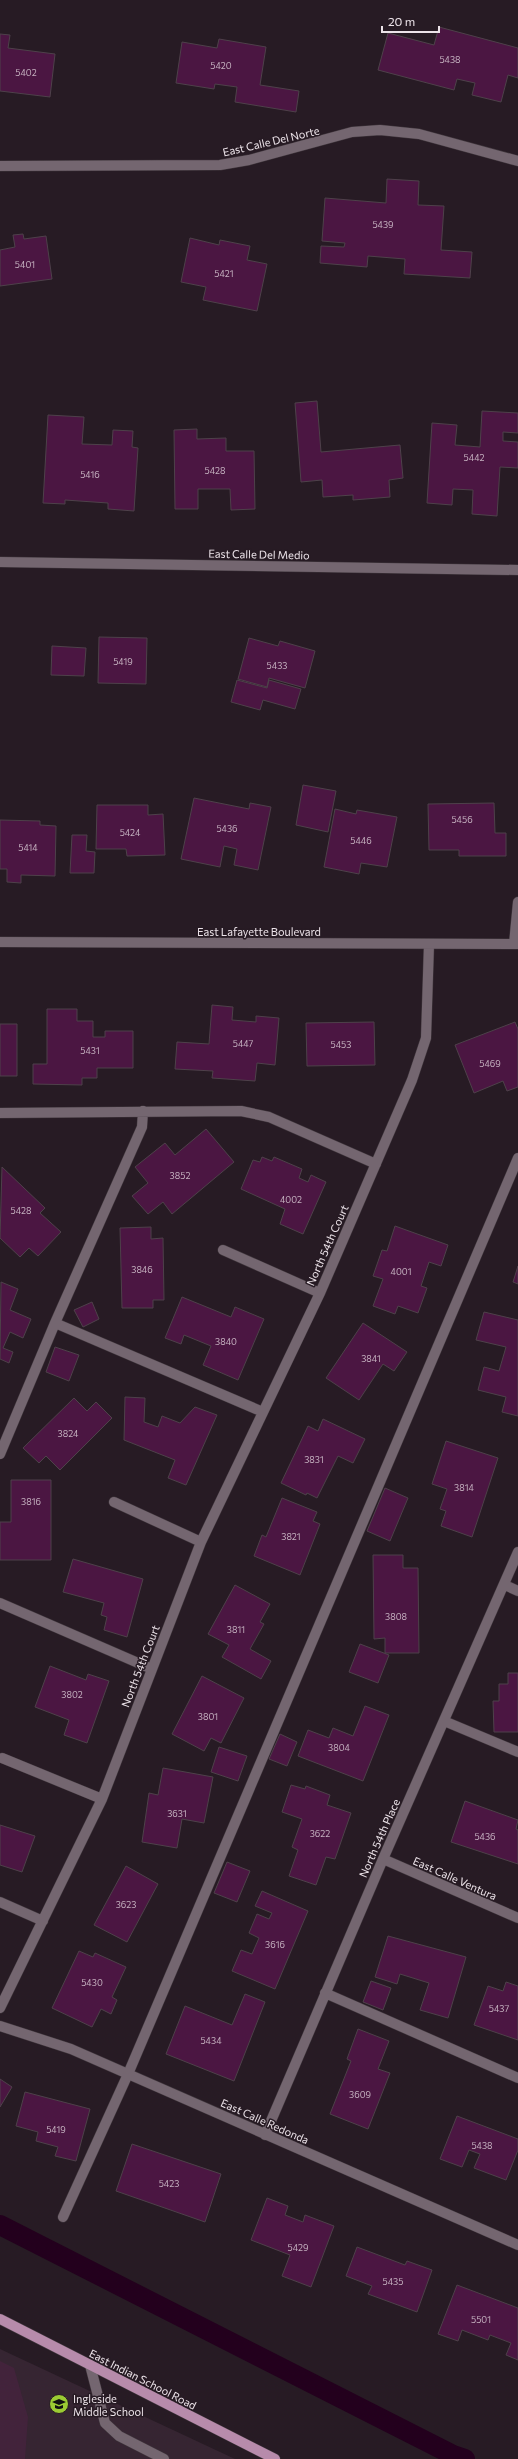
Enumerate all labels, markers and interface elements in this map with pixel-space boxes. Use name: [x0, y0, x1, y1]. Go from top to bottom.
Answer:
scale bar: [382, 8, 439, 34]
text: 20 m: [388, 14, 415, 28]
house number: 5438: [439, 54, 461, 65]
house number: 5420: [210, 60, 232, 71]
house number: 5402: [15, 67, 37, 78]
street label: East Calle Del Norte: [221, 123, 321, 158]
house number: 5439: [372, 219, 394, 230]
house number: 5401: [15, 259, 35, 270]
house number: 5421: [214, 268, 234, 279]
house number: 5442: [464, 452, 484, 463]
house number: 5428: [205, 465, 225, 476]
house number: 5416: [80, 469, 100, 480]
street label: East Calle Del Medio: [208, 547, 310, 561]
house number: 5419: [113, 656, 133, 667]
house number: 5433: [267, 660, 287, 671]
house number: 5456: [451, 814, 473, 825]
house number: 5436: [216, 823, 238, 834]
house number: 5424: [120, 827, 141, 838]
house number: 5446: [350, 835, 372, 846]
house number: 5414: [18, 842, 38, 853]
street label: East Lafayette Boulevard: [197, 925, 321, 938]
house number: 5447: [233, 1038, 254, 1049]
house number: 5453: [331, 1039, 351, 1050]
house number: 5431: [80, 1045, 100, 1056]
house number: 5469: [479, 1058, 501, 1069]
house number: 3852: [170, 1170, 190, 1181]
house number: 4002: [280, 1194, 302, 1205]
street label: North 54th Court: [303, 1202, 351, 1287]
house number: 5428: [11, 1205, 31, 1216]
house number: 3846: [131, 1264, 153, 1275]
house number: 4001: [391, 1266, 412, 1277]
house number: 3840: [215, 1336, 237, 1347]
house number: 3841: [361, 1353, 381, 1364]
house number: 3824: [58, 1428, 79, 1439]
house number: 3831: [304, 1454, 324, 1465]
house number: 3814: [454, 1482, 475, 1493]
house number: 3816: [21, 1496, 41, 1507]
house number: 3821: [281, 1531, 301, 1542]
house number: 3808: [385, 1611, 407, 1622]
street label: North 54th Court: [118, 1623, 162, 1709]
house number: 3811: [227, 1624, 245, 1635]
house number: 3802: [61, 1689, 83, 1700]
house number: 3801: [198, 1711, 218, 1722]
house number: 3804: [328, 1742, 351, 1753]
street label: North 54th Place: [356, 1796, 402, 1879]
house number: 3631: [167, 1808, 187, 1819]
house number: 3622: [310, 1828, 330, 1839]
house number: 5436: [474, 1831, 496, 1842]
street label: East Calle Ventura: [411, 1854, 499, 1902]
house number: 3623: [116, 1899, 136, 1910]
house number: 3616: [265, 1939, 285, 1950]
house number: 5430: [81, 1977, 103, 1988]
house number: 5437: [489, 2003, 509, 2014]
house number: 5434: [200, 2035, 222, 2046]
house number: 3609: [349, 2089, 371, 2100]
street label: East Calle Redonda: [219, 2096, 311, 2146]
house number: 5419: [46, 2124, 66, 2135]
house number: 5438: [471, 2140, 493, 2151]
house number: 5423: [159, 2178, 179, 2189]
house number: 5429: [288, 2242, 308, 2253]
house number: 5435: [383, 2276, 403, 2287]
house number: 5501: [471, 2314, 491, 2325]
street label: East Indian School Road: [87, 2346, 199, 2412]
place label: Ingleside Middle School: [73, 2392, 144, 2418]
school or university icon: Ingleside Middle School: [48, 2393, 70, 2415]

